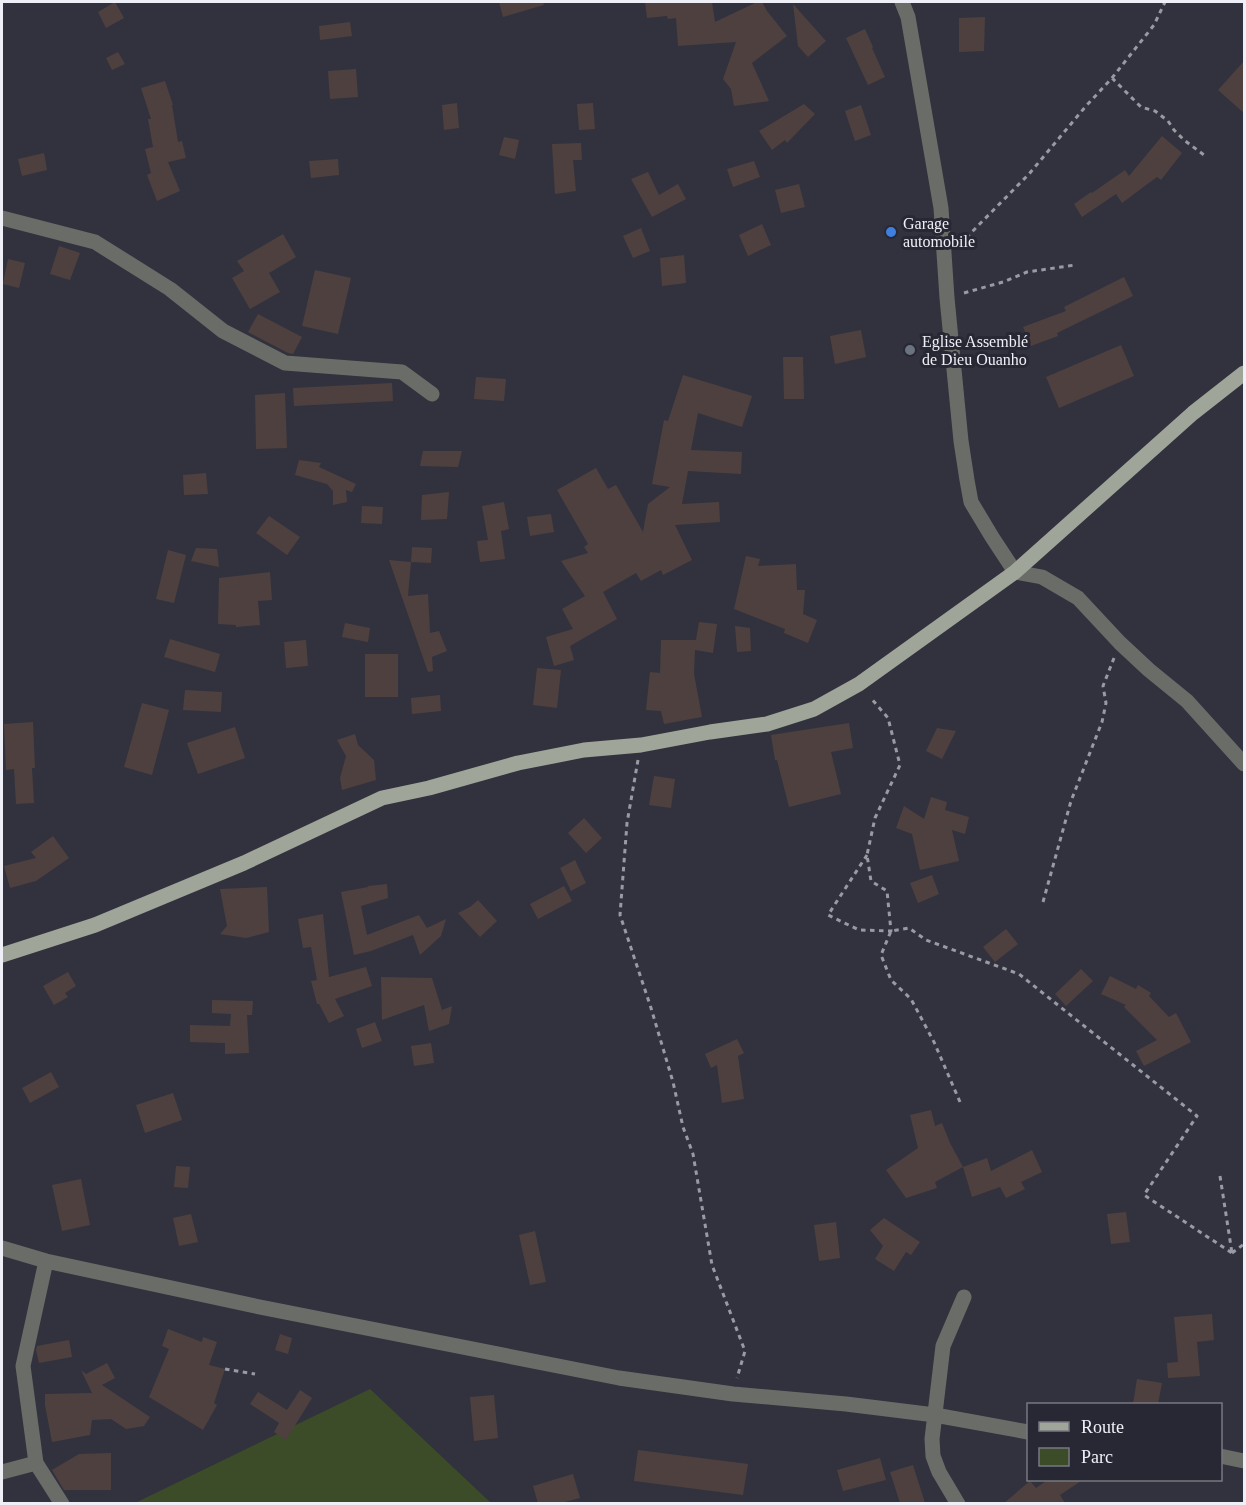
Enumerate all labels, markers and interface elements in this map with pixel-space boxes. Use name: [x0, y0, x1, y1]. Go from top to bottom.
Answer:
place label: Garage automobile: [903, 215, 975, 250]
marker: Garage automobile: [884, 225, 898, 239]
place label: Eglise Assemblé de Dieu Ouanho: [922, 333, 1028, 368]
marker: Eglise Assemblé de Dieu Ouanho: [903, 343, 917, 357]
legend: [1027, 1403, 1222, 1481]
text: Route: [1081, 1417, 1124, 1437]
text: Parc: [1081, 1447, 1113, 1467]

